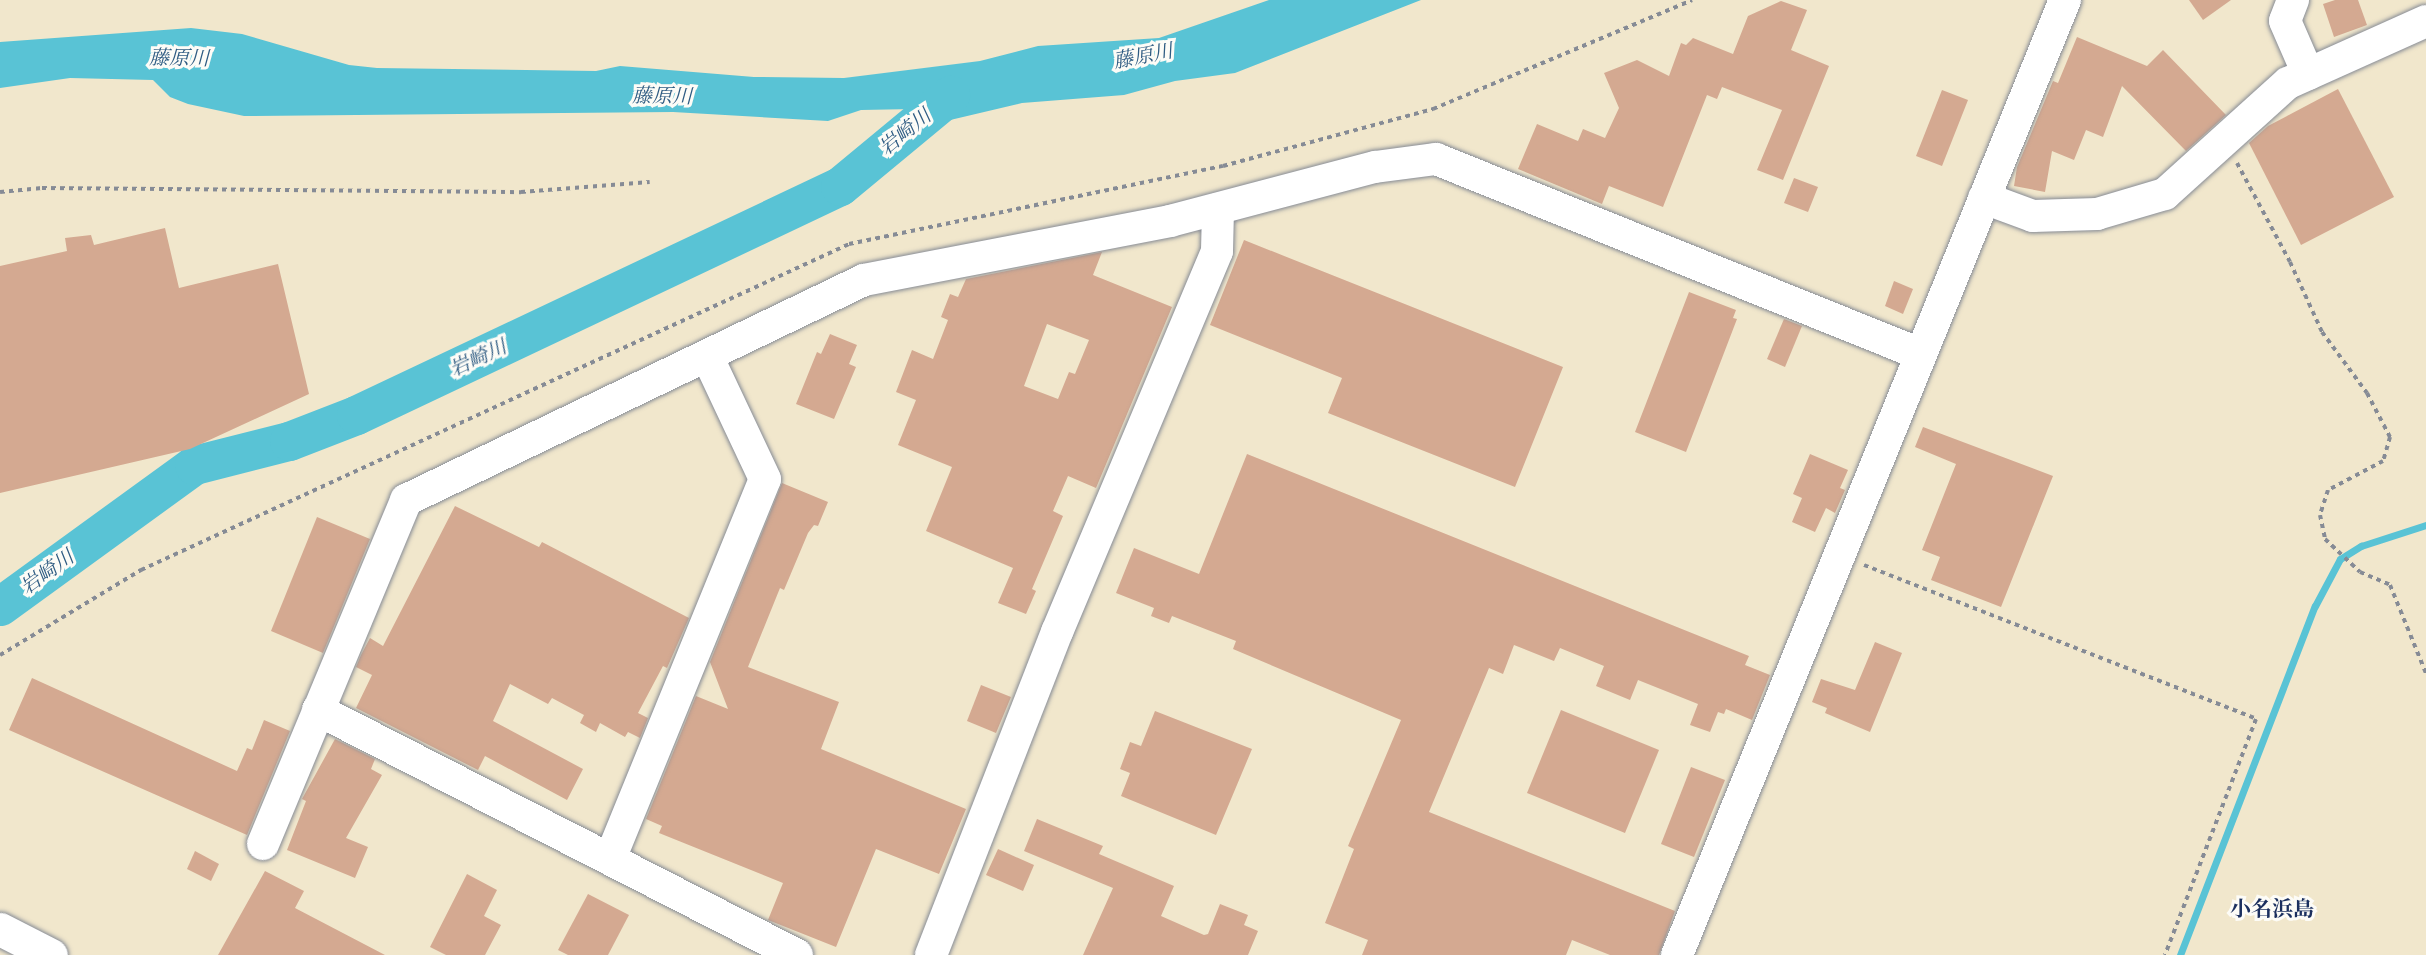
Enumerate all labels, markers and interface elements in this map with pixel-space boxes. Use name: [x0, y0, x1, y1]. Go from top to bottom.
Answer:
water label: 藤原川: [1111, 38, 1175, 74]
water label: 藤原川: [149, 45, 209, 71]
water label: 藤原川: [632, 83, 692, 109]
water label: 岩崎川: [874, 104, 936, 160]
water label: 岩崎川: [446, 334, 510, 382]
water label: 岩崎川: [16, 545, 78, 599]
district label: 小名浜島: [2230, 897, 2314, 923]

